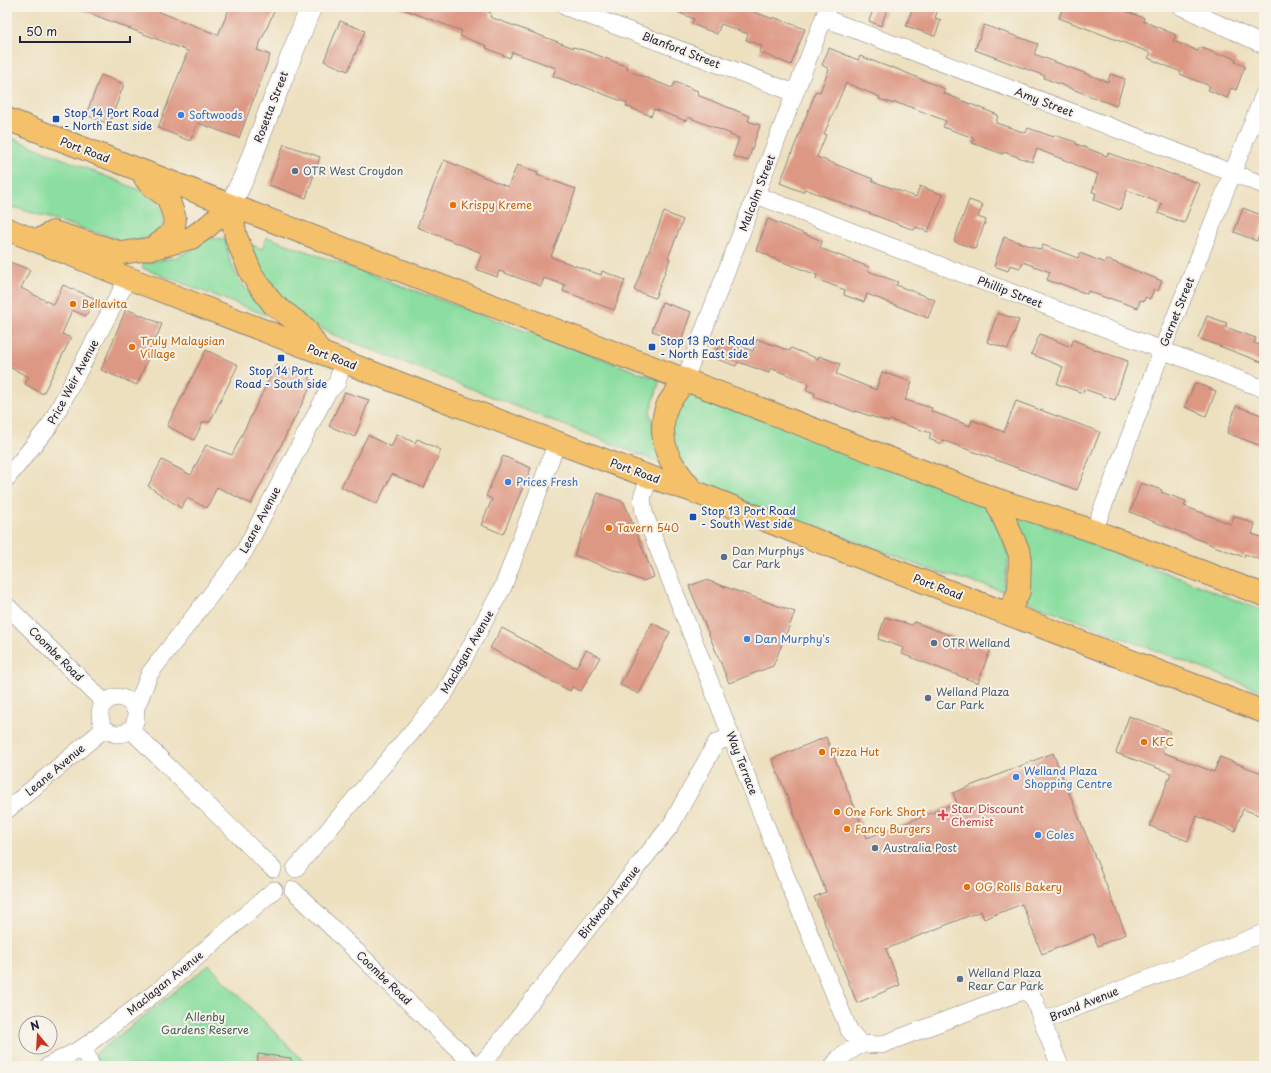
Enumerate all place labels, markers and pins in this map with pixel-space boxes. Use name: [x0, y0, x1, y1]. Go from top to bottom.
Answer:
place label: Stop 14 Port Road - North East side: [64, 104, 159, 134]
place label: Softwoods: [189, 106, 242, 123]
marker: Softwoods: [176, 110, 186, 120]
marker: Stop 14 Port Road - North East side: [51, 114, 61, 124]
place label: OTR West Croydon: [303, 162, 403, 179]
marker: OTR West Croydon: [290, 166, 300, 176]
place label: Krispy Kreme: [461, 196, 532, 213]
marker: Krispy Kreme: [448, 200, 458, 210]
place label: Bellavita: [81, 295, 127, 312]
marker: Bellavita: [68, 299, 78, 309]
place label: Truly Malaysian Village: [140, 332, 225, 362]
place label: Stop 13 Port Road - North East side: [660, 332, 755, 362]
marker: Truly Malaysian Village: [127, 342, 137, 352]
marker: Stop 13 Port Road - North East side: [647, 342, 657, 352]
marker: Stop 14 Port Road - South side: [276, 353, 286, 363]
place label: Stop 14 Port Road - South side: [235, 362, 327, 392]
place label: Prices Fresh: [516, 473, 578, 490]
marker: Prices Fresh: [503, 477, 513, 487]
place label: Stop 13 Port Road - South West side: [701, 502, 796, 532]
marker: Stop 13 Port Road - South West side: [688, 512, 698, 522]
place label: Tavern 540: [617, 519, 679, 536]
marker: Tavern 540: [604, 523, 614, 533]
place label: Dan Murphys Car Park: [732, 542, 804, 572]
marker: Dan Murphys Car Park: [719, 552, 729, 562]
place label: Dan Murphy's: [755, 630, 830, 647]
marker: Dan Murphy's: [742, 634, 752, 644]
place label: OTR Welland: [942, 634, 1010, 651]
marker: OTR Welland: [929, 638, 939, 648]
place label: Welland Plaza Car Park: [936, 683, 1010, 713]
marker: Welland Plaza Car Park: [923, 693, 933, 703]
place label: KFC: [1152, 733, 1174, 750]
marker: KFC: [1139, 737, 1149, 747]
place label: Pizza Hut: [830, 743, 880, 760]
marker: Pizza Hut: [817, 747, 827, 757]
place label: Welland Plaza Shopping Centre: [1024, 762, 1112, 792]
marker: Welland Plaza Shopping Centre: [1011, 772, 1021, 782]
place label: Star Discount Chemist: [951, 800, 1024, 830]
place label: One Fork Short: [845, 803, 926, 820]
marker: One Fork Short: [832, 807, 842, 817]
marker: Star Discount Chemist: [938, 810, 948, 820]
place label: Fancy Burgers: [855, 820, 930, 837]
marker: Fancy Burgers: [842, 824, 852, 834]
place label: Coles: [1046, 826, 1074, 843]
marker: Coles: [1033, 830, 1043, 840]
place label: Australia Post: [883, 839, 957, 856]
marker: Australia Post: [870, 843, 880, 853]
place label: OG Rolls Bakery: [975, 878, 1062, 895]
marker: OG Rolls Bakery: [962, 882, 972, 892]
place label: Welland Plaza Rear Car Park: [968, 964, 1044, 994]
marker: Welland Plaza Rear Car Park: [955, 974, 965, 984]

